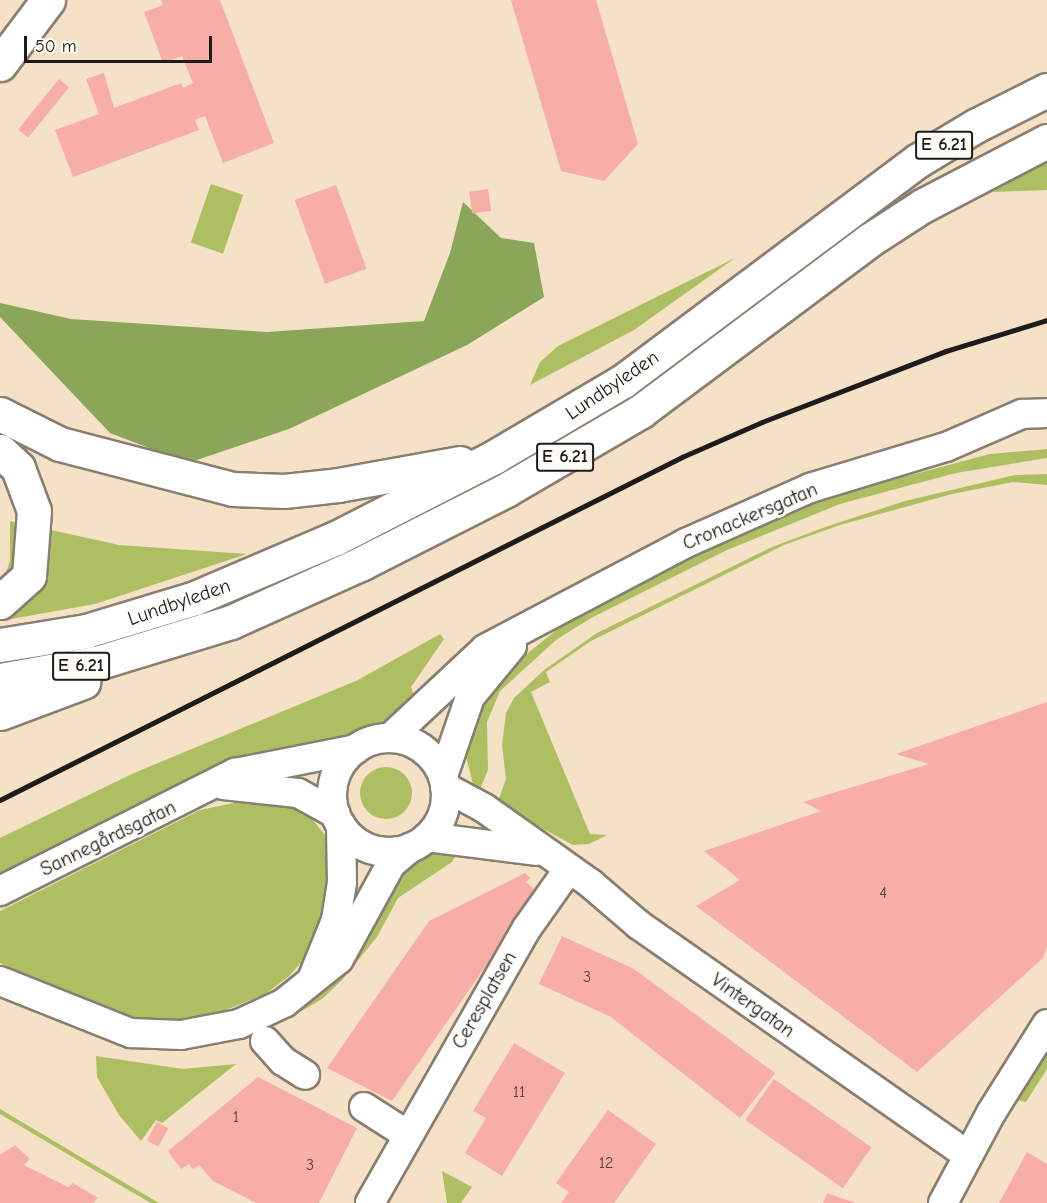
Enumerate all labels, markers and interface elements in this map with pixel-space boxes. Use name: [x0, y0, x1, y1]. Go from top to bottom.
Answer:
scale bar: [27, 24, 214, 62]
text: 50 m: [35, 36, 77, 57]
road number: E 6.21: [914, 130, 974, 160]
street label: Lundbyleden: [561, 345, 663, 425]
road number: E 6.21: [535, 442, 595, 472]
street label: Cronackersgatan: [679, 477, 821, 555]
street label: Lundbyleden: [124, 573, 234, 631]
road number: E 6.21: [51, 651, 111, 681]
street label: Sannegårdsgatan: [36, 795, 180, 881]
house number: 4: [879, 883, 887, 903]
street label: Ceresplatsen: [446, 947, 522, 1053]
house number: 3: [583, 967, 591, 987]
street label: Vintergatan: [707, 968, 799, 1042]
house number: 11: [513, 1082, 525, 1102]
house number: 1: [233, 1107, 239, 1127]
house number: 12: [599, 1153, 613, 1173]
house number: 3: [306, 1155, 314, 1175]

